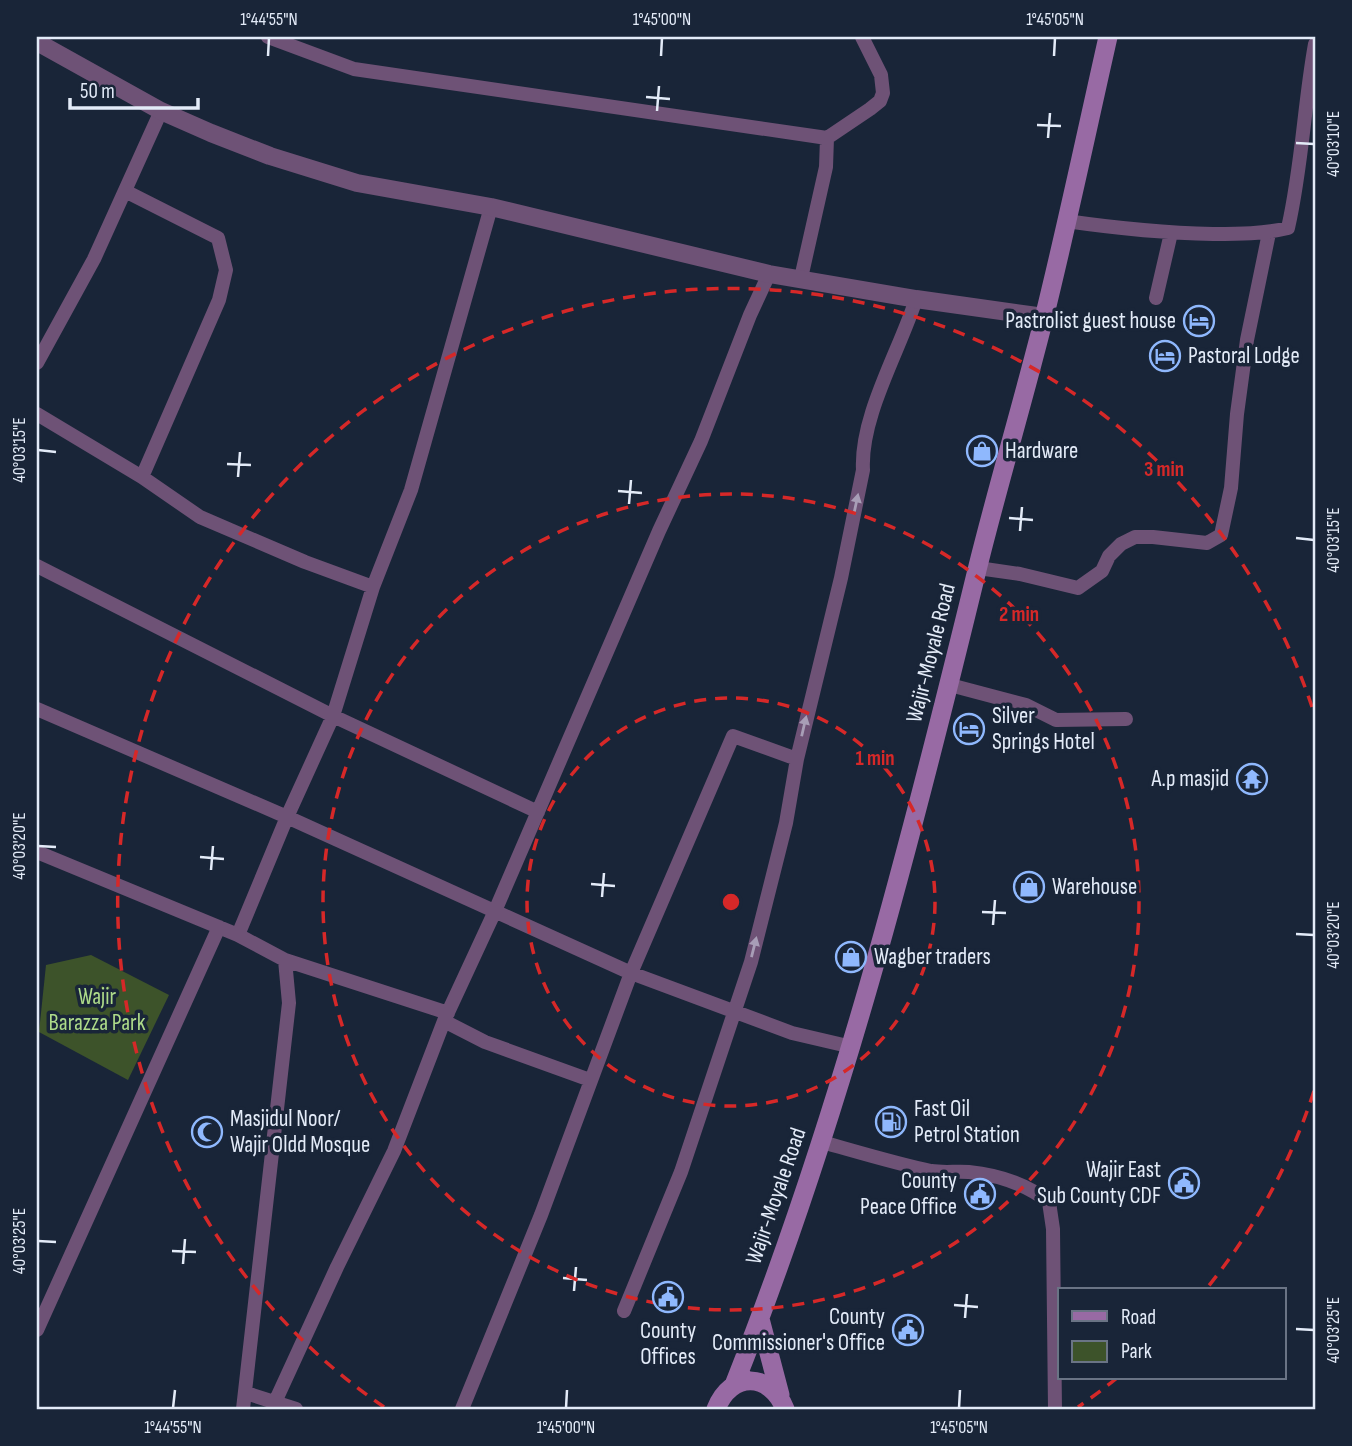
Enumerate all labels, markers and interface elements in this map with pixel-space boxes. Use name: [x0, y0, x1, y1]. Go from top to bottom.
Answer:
text: 1°44'55"N: [240, 9, 298, 30]
text: 1°45'00"N: [633, 9, 691, 30]
text: 1°45'05"N: [1026, 9, 1084, 30]
scale bar: [70, 66, 198, 110]
text: 50 m: [80, 79, 115, 104]
text: 40°03'10"E: [1323, 111, 1344, 177]
hotel icon: Pastrolist guest house: [1182, 304, 1216, 338]
place label: Pastrolist guest house: [1005, 307, 1176, 335]
hotel icon: Pastoral Lodge: [1148, 339, 1182, 373]
place label: Pastoral Lodge: [1188, 342, 1300, 370]
text: 40°03'15"E: [9, 417, 30, 483]
shop icon: Hardware: [965, 434, 999, 468]
place label: Hardware: [1005, 437, 1078, 465]
text: 3 min: [1144, 457, 1184, 482]
one-way arrow: [851, 493, 862, 515]
text: 40°03'15"E: [1323, 507, 1344, 573]
street label: Wajir-Moyale Road: [900, 580, 962, 726]
text: 2 min: [999, 602, 1039, 627]
place label: Silver Springs Hotel: [992, 702, 1095, 756]
hotel icon: Silver Springs Hotel: [952, 712, 986, 746]
one-way arrow: [799, 715, 810, 737]
text: 1 min: [855, 746, 895, 771]
temple icon: A.p masjid: [1235, 762, 1269, 796]
place label: A.p masjid: [1151, 765, 1229, 793]
text: 40°03'20"E: [9, 812, 30, 880]
shop icon: Warehouse: [1012, 870, 1046, 904]
place label: Warehouse: [1052, 873, 1137, 901]
centre of rings: [719, 890, 743, 914]
text: 40°03'20"E: [1323, 901, 1344, 969]
one-way arrow: [749, 936, 760, 958]
shop icon: Wagber traders: [834, 940, 868, 974]
place label: Wagber traders: [874, 943, 991, 971]
park label: Wajir Barazza Park: [49, 983, 146, 1037]
place label: Fast Oil Petrol Station: [914, 1095, 1020, 1149]
place label: Masjidul Noor/ Wajir Oldd Mosque: [230, 1105, 370, 1159]
fuel station icon: Fast Oil Petrol Station: [874, 1105, 908, 1139]
mosque icon: Masjidul Noor/ Wajir Oldd Mosque: [190, 1115, 224, 1149]
street label: Wajir-Moyale Road: [740, 1124, 812, 1268]
place label: Wajir East Sub County CDF: [1037, 1156, 1161, 1210]
public building icon: Wajir East Sub County CDF: [1167, 1166, 1201, 1200]
place label: County Peace Office: [860, 1167, 957, 1221]
public building icon: County Peace Office: [963, 1177, 997, 1211]
text: 40°03'25"E: [9, 1208, 30, 1274]
public building icon: County Offices: [651, 1280, 685, 1314]
legend: [1058, 1288, 1286, 1380]
text: 40°03'25"E: [1323, 1297, 1344, 1363]
place label: County Commissioner's Office: [712, 1303, 885, 1357]
text: Road: [1121, 1305, 1156, 1330]
public building icon: County Commissioner's Office: [891, 1313, 925, 1347]
place label: County Offices: [640, 1317, 696, 1371]
text: Park: [1121, 1339, 1152, 1364]
text: 1°44'55"N: [144, 1417, 202, 1438]
text: 1°45'00"N: [537, 1417, 595, 1438]
text: 1°45'05"N: [930, 1417, 988, 1438]

